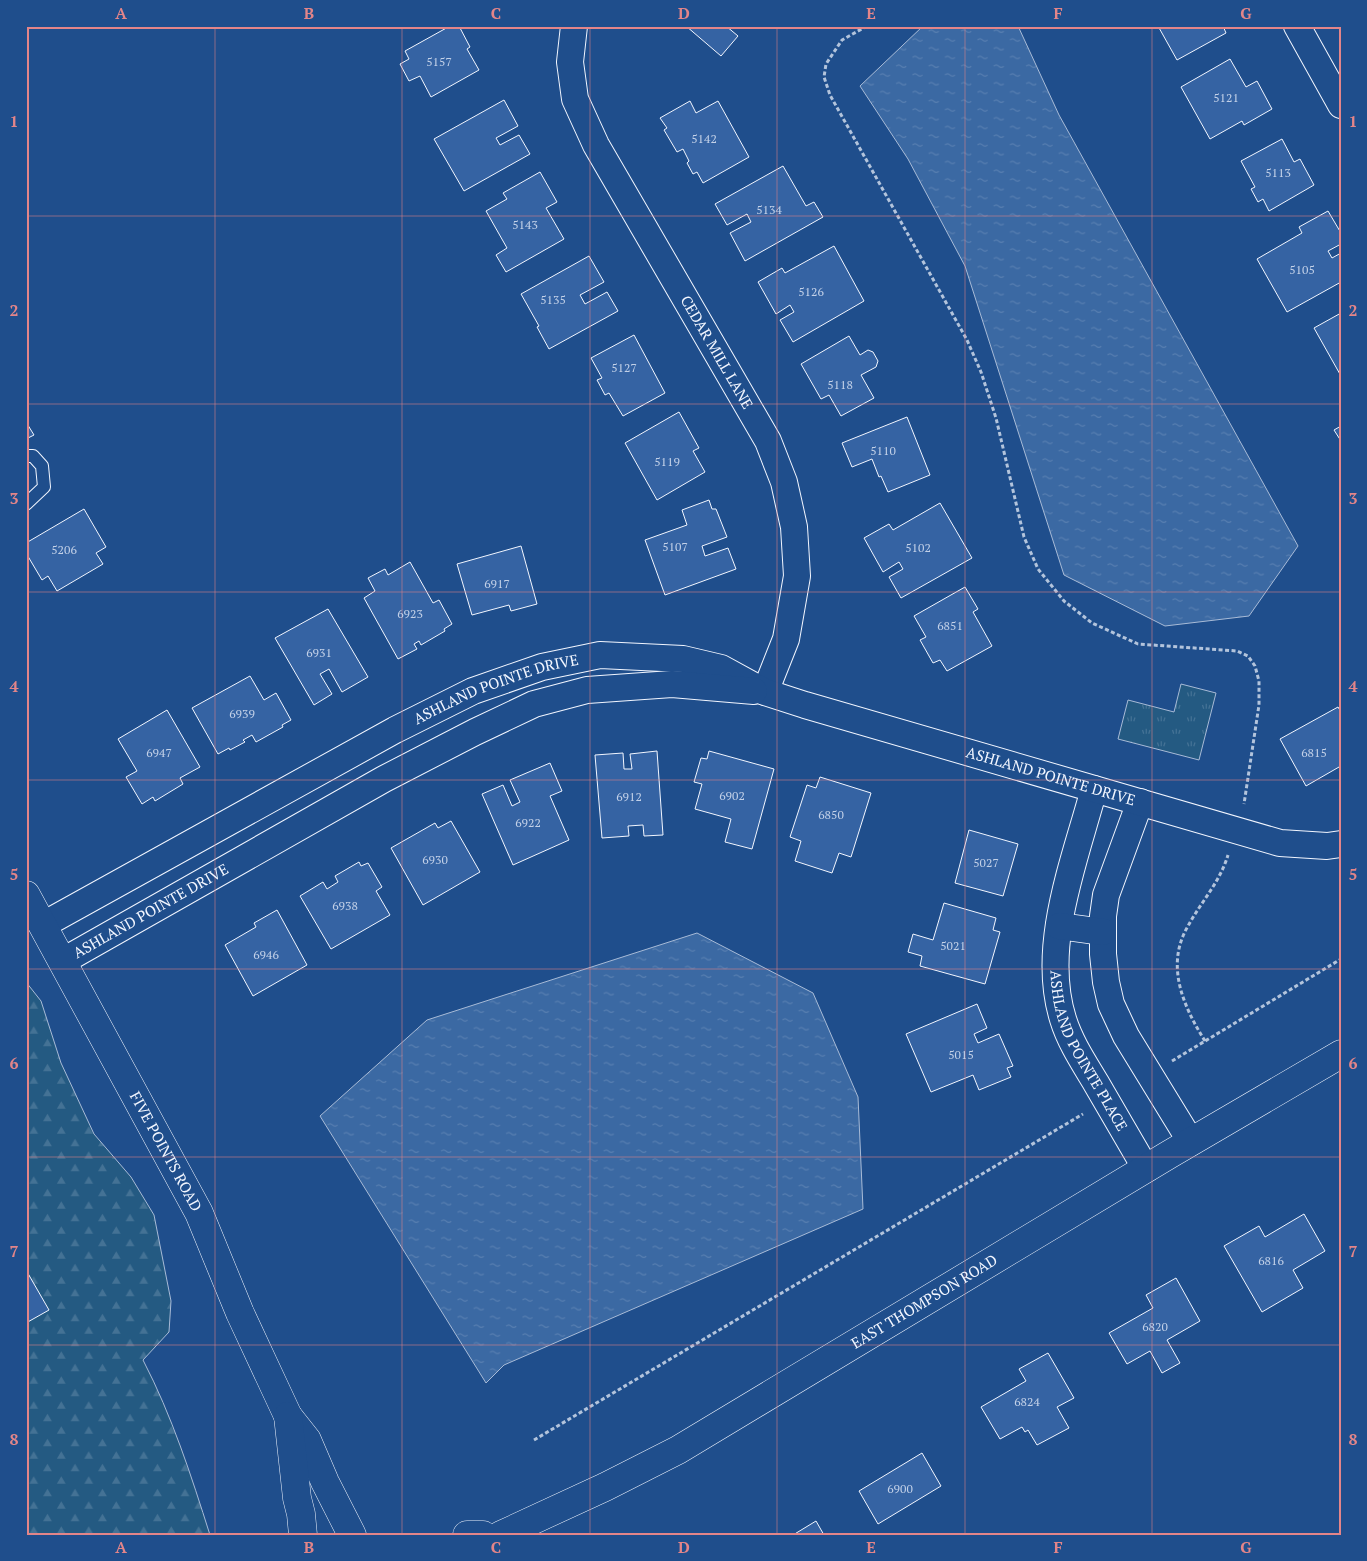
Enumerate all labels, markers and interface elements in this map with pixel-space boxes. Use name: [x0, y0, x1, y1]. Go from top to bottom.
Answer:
text: A: [115, 2, 127, 24]
text: B: [304, 2, 314, 24]
text: C: [491, 2, 501, 24]
text: D: [678, 2, 690, 24]
text: E: [866, 2, 876, 24]
text: F: [1053, 2, 1063, 24]
text: G: [1240, 2, 1252, 24]
house number: 5157: [426, 54, 452, 69]
house number: 5121: [1213, 90, 1239, 105]
text: 1: [9, 110, 19, 132]
text: 1: [1348, 110, 1358, 132]
house number: 5142: [691, 131, 717, 146]
house number: 5113: [1265, 165, 1291, 180]
house number: 5134: [756, 202, 782, 217]
house number: 5143: [512, 217, 538, 232]
house number: 5105: [1289, 262, 1315, 277]
house number: 5126: [798, 284, 824, 299]
street label: CEDAR MILL LANE: [676, 291, 758, 412]
house number: 5135: [540, 292, 566, 307]
text: 2: [9, 299, 19, 321]
text: 2: [1348, 299, 1358, 321]
house number: 5127: [611, 360, 637, 375]
house number: 5118: [827, 377, 853, 392]
house number: 5110: [870, 443, 896, 458]
house number: 5119: [654, 454, 680, 469]
text: 3: [9, 487, 19, 509]
text: 3: [1348, 487, 1358, 509]
house number: 5107: [662, 539, 688, 554]
house number: 5102: [905, 540, 931, 555]
house number: 5206: [51, 542, 77, 557]
house number: 6917: [484, 576, 510, 591]
house number: 6923: [397, 606, 423, 621]
house number: 6851: [937, 618, 963, 633]
house number: 6931: [306, 645, 332, 660]
street label: ASHLAND POINTE DRIVE: [410, 649, 580, 728]
text: 4: [9, 675, 19, 697]
text: 4: [1348, 675, 1358, 697]
house number: 6939: [229, 706, 255, 721]
street label: ASHLAND POINTE DRIVE: [964, 741, 1138, 809]
house number: 6947: [146, 745, 172, 760]
house number: 6815: [1301, 745, 1327, 760]
house number: 6902: [719, 788, 745, 803]
house number: 6912: [616, 789, 642, 804]
house number: 6850: [818, 807, 844, 822]
house number: 6922: [515, 815, 541, 830]
house number: 6930: [422, 852, 448, 867]
house number: 5027: [973, 855, 999, 870]
street label: ASHLAND POINTE DRIVE: [69, 858, 232, 962]
text: 5: [9, 863, 19, 885]
text: 5: [1348, 863, 1358, 885]
house number: 6938: [332, 898, 358, 913]
house number: 5021: [940, 938, 966, 953]
house number: 6946: [253, 947, 279, 962]
street label: ASHLAND POINTE PLACE: [1046, 970, 1133, 1134]
house number: 5015: [948, 1047, 974, 1062]
text: 6: [9, 1052, 19, 1074]
text: 6: [1348, 1052, 1358, 1074]
street label: FIVE POINTS ROAD: [126, 1088, 207, 1214]
text: 7: [9, 1240, 19, 1262]
text: 7: [1348, 1240, 1358, 1262]
street label: EAST THOMPSON ROAD: [847, 1249, 1001, 1353]
house number: 6816: [1258, 1253, 1284, 1268]
house number: 6820: [1142, 1319, 1168, 1334]
house number: 6824: [1014, 1394, 1040, 1409]
text: 8: [9, 1428, 19, 1450]
text: 8: [1348, 1428, 1358, 1450]
house number: 6900: [887, 1481, 913, 1496]
text: A: [115, 1536, 127, 1558]
text: B: [304, 1536, 314, 1558]
text: C: [491, 1536, 501, 1558]
text: D: [678, 1536, 690, 1558]
text: E: [866, 1536, 876, 1558]
text: F: [1053, 1536, 1063, 1558]
text: G: [1240, 1536, 1252, 1558]

